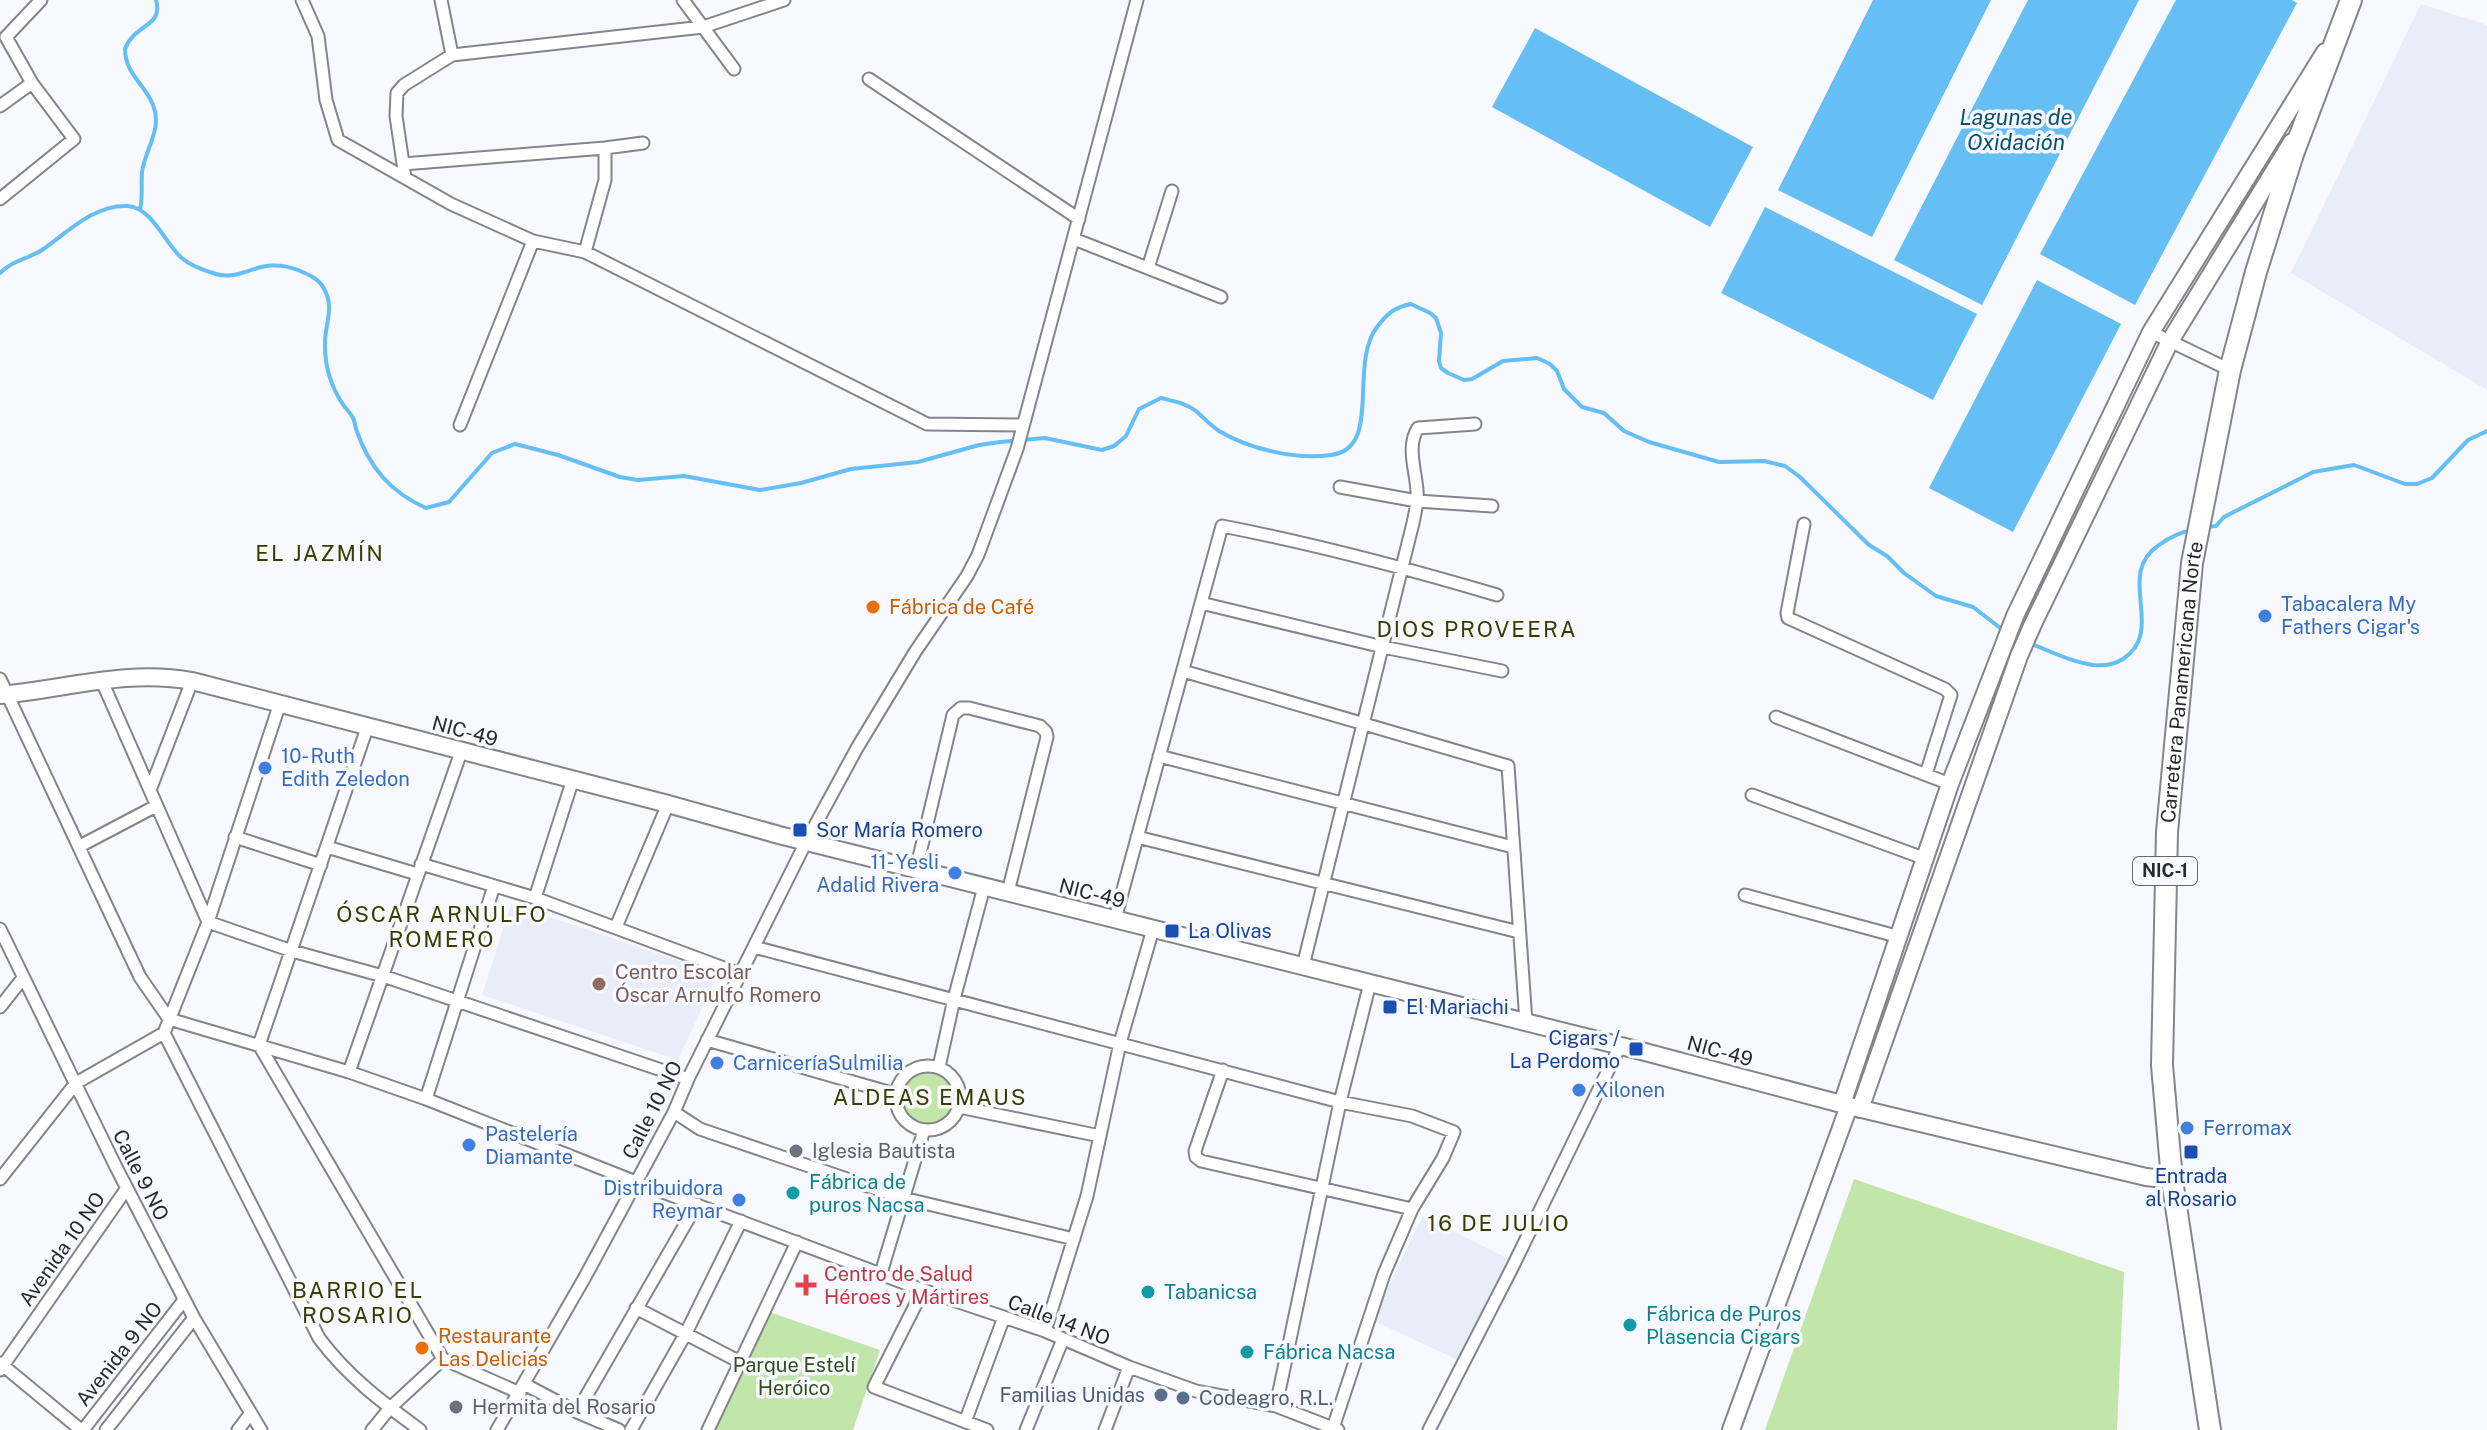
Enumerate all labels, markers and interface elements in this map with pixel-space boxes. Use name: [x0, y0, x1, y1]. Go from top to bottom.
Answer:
water label: Lagunas de Oxidación: [1959, 104, 2073, 155]
street label: Carretera Panamericana Norte: [2156, 539, 2208, 824]
district label: EL JAZMÍN: [255, 540, 385, 566]
place label: Tabacalera My Fathers Cigar's: [2281, 592, 2420, 639]
place label: Fábrica de Café: [889, 595, 1034, 619]
marker: Fábrica de Café: [864, 598, 882, 616]
marker: Tabacalera My Fathers Cigar's: [2256, 607, 2274, 625]
district label: DIOS PROVEERA: [1376, 616, 1578, 642]
street label: NIC-49: [429, 711, 501, 751]
place label: 10- Ruth Edith Zeledon: [281, 744, 410, 791]
marker: 10- Ruth Edith Zeledon: [256, 759, 274, 777]
place label: Sor María Romero: [816, 818, 983, 842]
marker: Sor María Romero: [791, 821, 809, 839]
place label: 11- Yesli Adalid Rivera: [816, 850, 939, 897]
road number: NIC-1: [2133, 857, 2197, 885]
marker: 11- Yesli Adalid Rivera: [946, 864, 964, 882]
street label: NIC-49: [1057, 873, 1127, 913]
district label: ÓSCAR ARNULFO ROMERO: [336, 900, 548, 952]
place label: La Olivas: [1188, 919, 1272, 943]
marker: La Olivas: [1163, 922, 1181, 940]
place label: Centro Escolar Óscar Arnulfo Romero: [615, 960, 821, 1007]
marker: Centro Escolar Óscar Arnulfo Romero: [590, 975, 608, 993]
place label: El Mariachi: [1406, 995, 1509, 1019]
marker: El Mariachi: [1381, 998, 1399, 1016]
place label: Cigars / La Perdomo: [1509, 1026, 1620, 1073]
street label: NIC-49: [1684, 1031, 1756, 1071]
marker: Cigars / La Perdomo: [1627, 1040, 1645, 1058]
place label: CarniceríaSulmilia: [733, 1051, 903, 1075]
marker: CarniceríaSulmilia: [708, 1054, 726, 1072]
street label: Calle 10 NO: [617, 1057, 687, 1163]
place label: Xilonen: [1595, 1078, 1665, 1102]
marker: Xilonen: [1570, 1081, 1588, 1099]
district label: ALDEAS EMAUS: [833, 1084, 1027, 1110]
place label: Ferromax: [2203, 1116, 2292, 1140]
marker: Ferromax: [2178, 1119, 2196, 1137]
place label: Pastelería Diamante: [485, 1122, 578, 1169]
street label: Calle 9 NO: [108, 1125, 174, 1225]
marker: Pastelería Diamante: [460, 1136, 478, 1154]
place label: Iglesia Bautista: [812, 1139, 955, 1163]
marker: Iglesia Bautista: [787, 1142, 805, 1160]
marker: Entrada al Rosario: [2182, 1143, 2200, 1161]
place label: Entrada al Rosario: [2145, 1164, 2237, 1211]
place label: Fábrica de puros Nacsa: [809, 1170, 925, 1217]
place label: Distribuidora Reymar: [603, 1176, 723, 1223]
marker: Fábrica de puros Nacsa: [784, 1184, 802, 1202]
street label: Avenida 10 NO: [14, 1187, 110, 1311]
marker: Distribuidora Reymar: [730, 1191, 748, 1209]
district label: 16 DE JULIO: [1427, 1210, 1571, 1236]
place label: Centro de Salud Héroes y Mártires: [824, 1262, 989, 1309]
marker: Centro de Salud Héroes y Mártires: [795, 1274, 817, 1296]
district label: BARRIO EL ROSARIO: [292, 1277, 424, 1328]
place label: Tabanicsa: [1164, 1280, 1257, 1304]
marker: Tabanicsa: [1139, 1283, 1157, 1301]
street label: Calle 14 NO: [1005, 1290, 1113, 1350]
street label: Avenida 9 NO: [71, 1297, 167, 1411]
place label: Fábrica de Puros Plasencia Cigars: [1646, 1302, 1801, 1349]
marker: Fábrica de Puros Plasencia Cigars: [1621, 1316, 1639, 1334]
place label: Restaurante Las Delicias: [438, 1324, 551, 1371]
marker: Restaurante Las Delicias: [413, 1339, 431, 1357]
place label: Fábrica Nacsa: [1263, 1340, 1395, 1364]
marker: Fábrica Nacsa: [1238, 1343, 1256, 1361]
park label: Parque Estelí Heróico: [733, 1353, 856, 1400]
place label: Familias Unidas: [1000, 1383, 1145, 1407]
marker: Familias Unidas: [1152, 1386, 1170, 1404]
place label: Codeagro, R.L.: [1199, 1386, 1333, 1410]
marker: Codeagro, R.L.: [1174, 1389, 1192, 1407]
place label: Hermita del Rosario: [472, 1395, 656, 1419]
marker: Hermita del Rosario: [447, 1398, 465, 1416]

